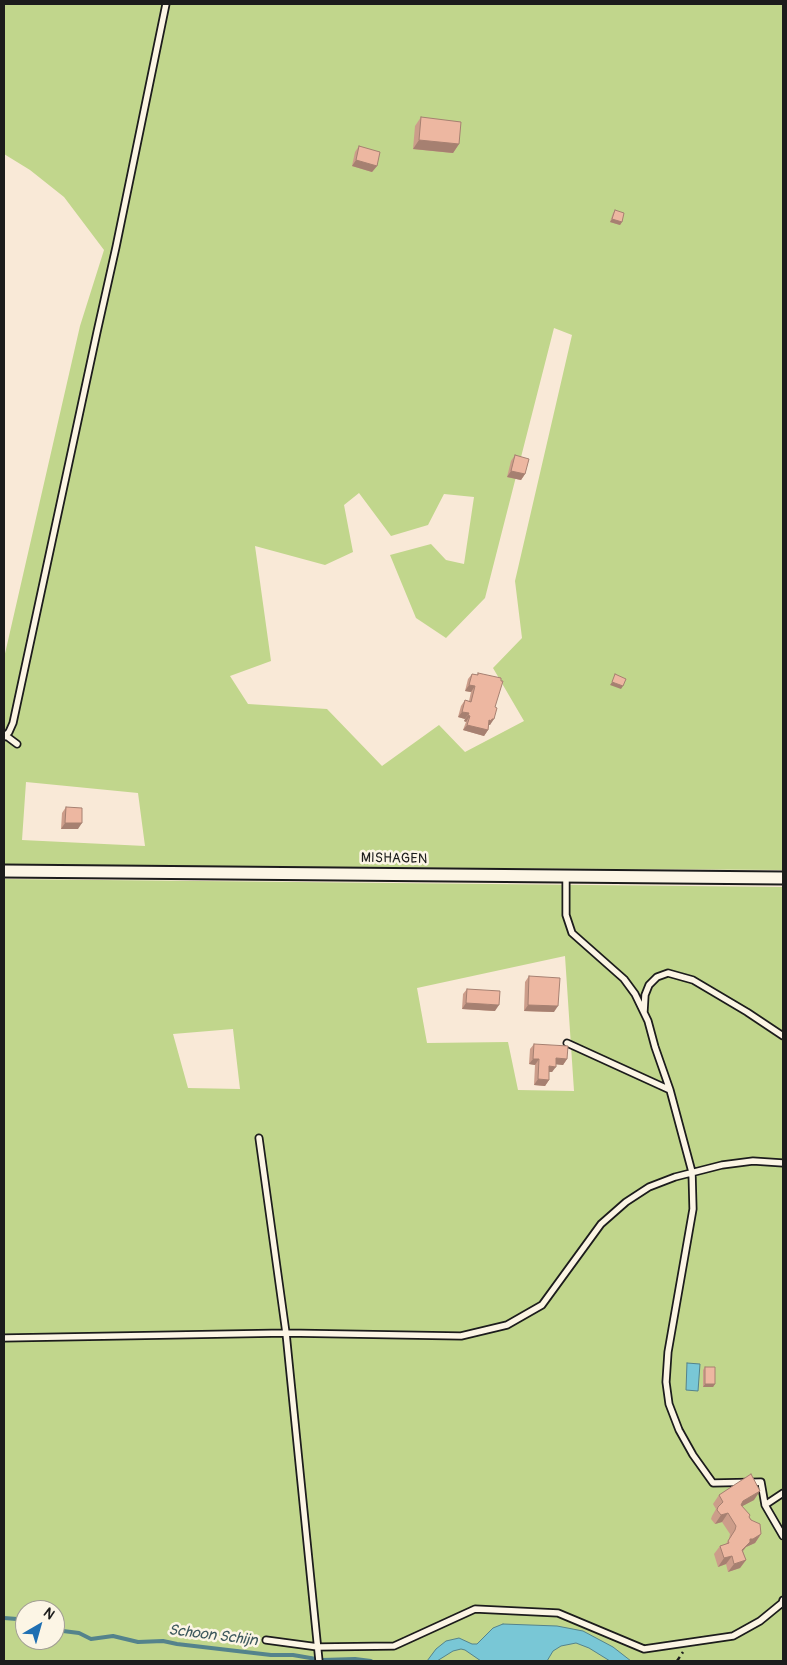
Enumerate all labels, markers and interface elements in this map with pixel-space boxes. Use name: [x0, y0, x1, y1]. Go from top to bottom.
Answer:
street label: MISHAGEN: [361, 850, 427, 868]
north arrow: [15, 1600, 65, 1650]
text: N: [40, 1604, 58, 1623]
water label: Schoon Schijn: [167, 1622, 259, 1650]

